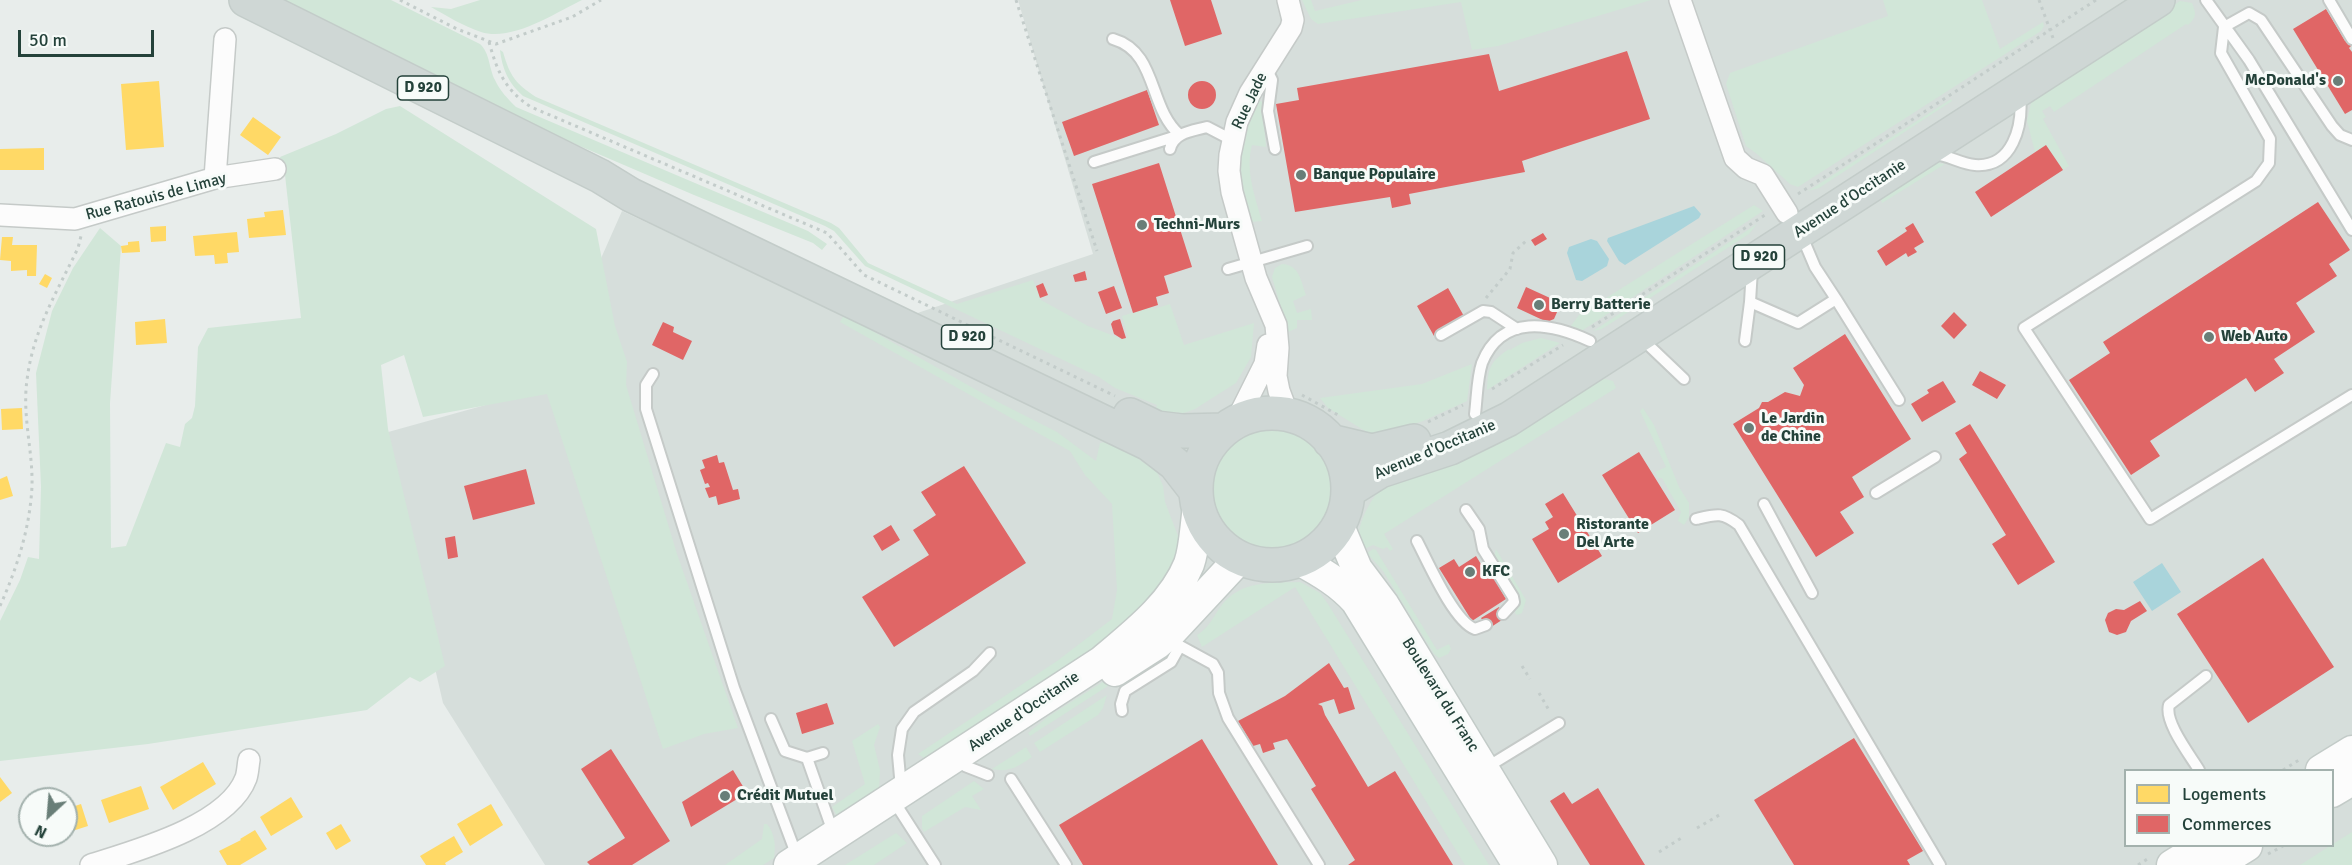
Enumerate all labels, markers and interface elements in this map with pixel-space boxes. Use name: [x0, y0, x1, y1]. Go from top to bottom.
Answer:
scale bar: [21, 18, 158, 56]
text: 50 m: [29, 29, 67, 51]
street label: Rue Jade: [1228, 69, 1272, 133]
place label: McDonald's: [2245, 71, 2326, 91]
marker: McDonald's: [2331, 74, 2345, 88]
road number: D 920: [398, 76, 448, 100]
street label: Avenue d'Occitanie: [1790, 156, 1910, 242]
place label: Banque Populaire: [1313, 165, 1436, 185]
marker: Banque Populaire: [1294, 168, 1308, 182]
street label: Rue Ratouis de Limay: [84, 169, 228, 225]
place label: Techni-Murs: [1154, 215, 1240, 235]
marker: Techni-Murs: [1135, 218, 1149, 232]
road number: D 920: [1734, 245, 1784, 269]
place label: Berry Batterie: [1551, 295, 1651, 315]
marker: Berry Batterie: [1532, 298, 1546, 312]
road number: D 920: [942, 325, 992, 349]
place label: Web Auto: [2221, 327, 2288, 347]
marker: Web Auto: [2202, 330, 2216, 344]
place label: Le Jardin de Chine: [1761, 409, 1824, 447]
street label: Avenue d'Occitanie: [1371, 416, 1499, 484]
marker: Le Jardin de Chine: [1742, 421, 1756, 435]
place label: Ristorante Del Arte: [1576, 515, 1649, 553]
marker: Ristorante Del Arte: [1557, 527, 1571, 541]
place label: KFC: [1482, 562, 1510, 582]
marker: KFC: [1463, 565, 1477, 579]
street label: Boulevard du Franc: [1397, 634, 1483, 756]
street label: Avenue d'Occitanie: [965, 668, 1083, 756]
legend: [2124, 769, 2334, 847]
text: Logements: [2182, 783, 2266, 805]
place label: Crédit Mutuel: [737, 786, 833, 806]
north arrow: [18, 787, 78, 847]
marker: Crédit Mutuel: [718, 789, 732, 803]
text: Commerces: [2182, 813, 2271, 835]
text: N: [32, 820, 50, 843]

